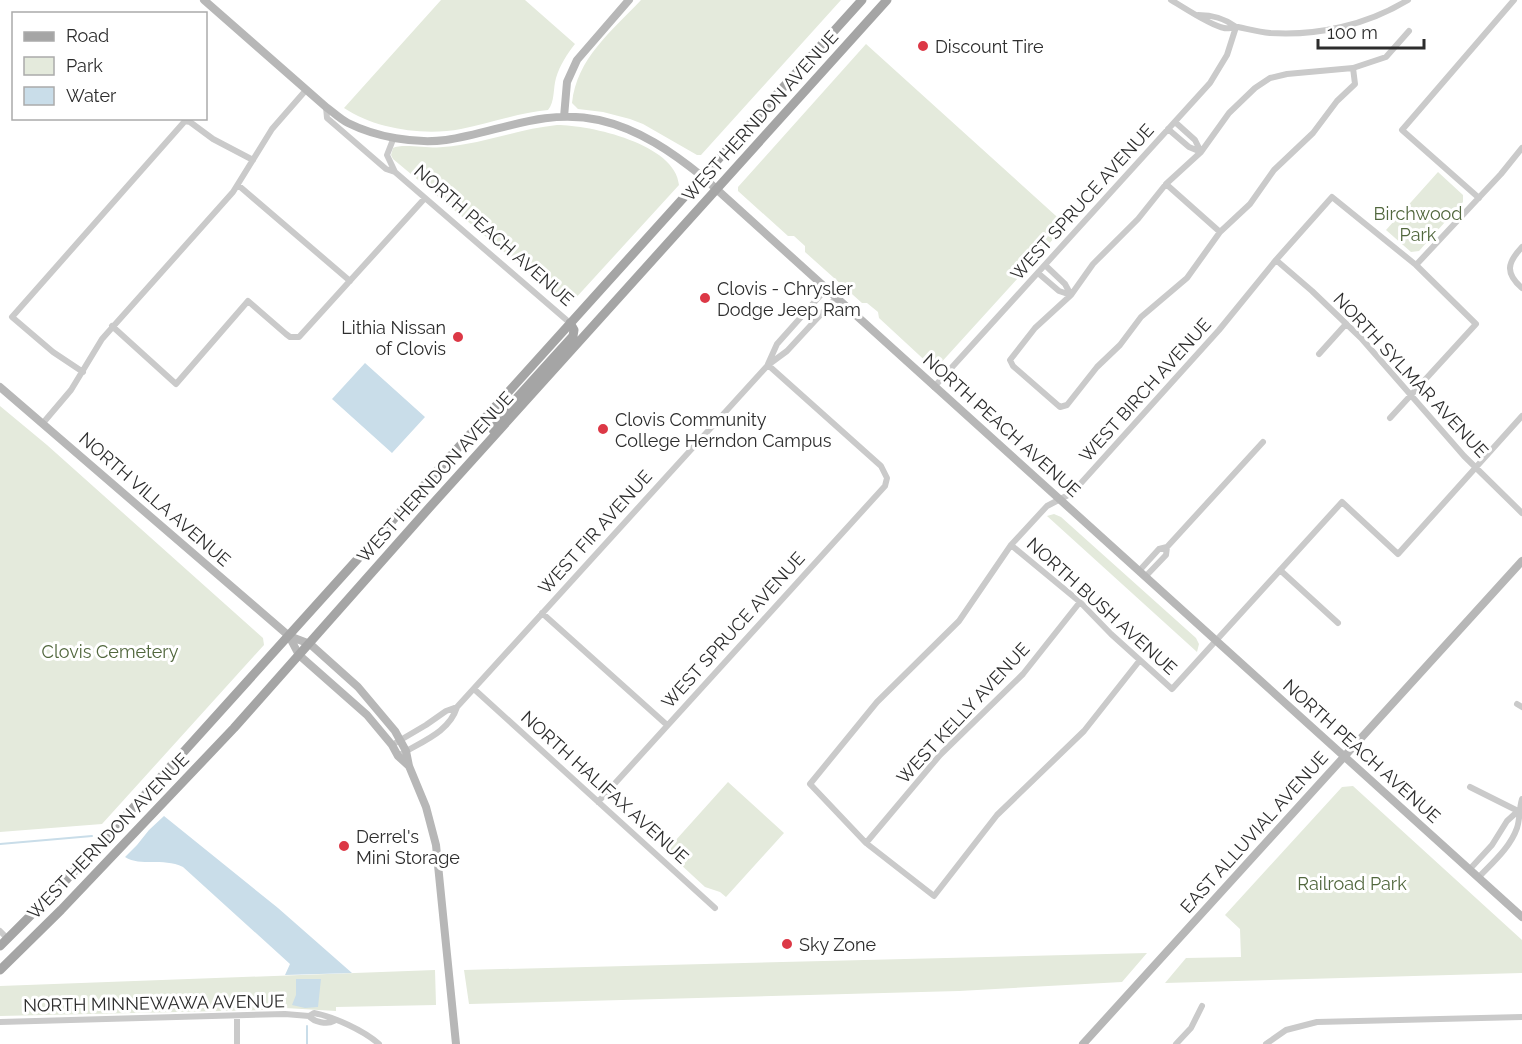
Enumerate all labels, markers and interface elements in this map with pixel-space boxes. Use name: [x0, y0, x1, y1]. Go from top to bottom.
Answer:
legend: [12, 12, 207, 120]
scale bar: [1318, 12, 1424, 50]
text: 100 m: [1327, 22, 1378, 43]
text: Road: [66, 25, 109, 46]
street label: WEST HERNDON AVENUE: [678, 26, 842, 206]
place label: Discount Tire: [935, 36, 1044, 57]
marker: Discount Tire: [916, 39, 930, 53]
text: Park: [66, 55, 103, 76]
text: Water: [66, 85, 117, 106]
street label: WEST SPRUCE AVENUE: [1006, 119, 1158, 285]
street label: NORTH PEACH AVENUE: [410, 160, 578, 310]
park label: Birchwood Park: [1373, 203, 1463, 245]
place label: Clovis - Chrysler Dodge Jeep Ram: [717, 278, 861, 320]
street label: NORTH SYLMAR AVENUE: [1329, 288, 1493, 462]
marker: Clovis - Chrysler Dodge Jeep Ram: [698, 291, 712, 305]
street label: WEST BIRCH AVENUE: [1075, 314, 1215, 466]
place label: Lithia Nissan of Clovis: [341, 317, 446, 359]
marker: Lithia Nissan of Clovis: [451, 330, 465, 344]
street label: NORTH PEACH AVENUE: [919, 349, 1085, 501]
street label: WEST HERNDON AVENUE: [353, 387, 517, 567]
place label: Clovis Community College Herndon Campus: [615, 409, 832, 451]
marker: Clovis Community College Herndon Campus: [596, 422, 610, 436]
street label: NORTH VILLA AVENUE: [75, 428, 235, 570]
street label: WEST FIR AVENUE: [534, 466, 656, 598]
street label: NORTH BUSH AVENUE: [1023, 533, 1181, 679]
street label: WEST SPRUCE AVENUE: [657, 547, 809, 713]
street label: WEST KELLY AVENUE: [892, 638, 1034, 788]
park label: Clovis Cemetery: [42, 641, 179, 662]
street label: NORTH PEACH AVENUE: [1279, 675, 1445, 827]
street label: NORTH HALIFAX AVENUE: [517, 706, 693, 868]
street label: EAST ALLUVIAL AVENUE: [1176, 747, 1332, 917]
street label: WEST HERNDON AVENUE: [23, 749, 193, 923]
place label: Derrel's Mini Storage: [356, 826, 460, 868]
marker: Derrel's Mini Storage: [337, 839, 351, 853]
park label: Railroad Park: [1297, 873, 1407, 894]
place label: Sky Zone: [799, 934, 877, 955]
marker: Sky Zone: [780, 937, 794, 951]
street label: NORTH MINNEWAWA AVENUE: [23, 990, 285, 1016]

